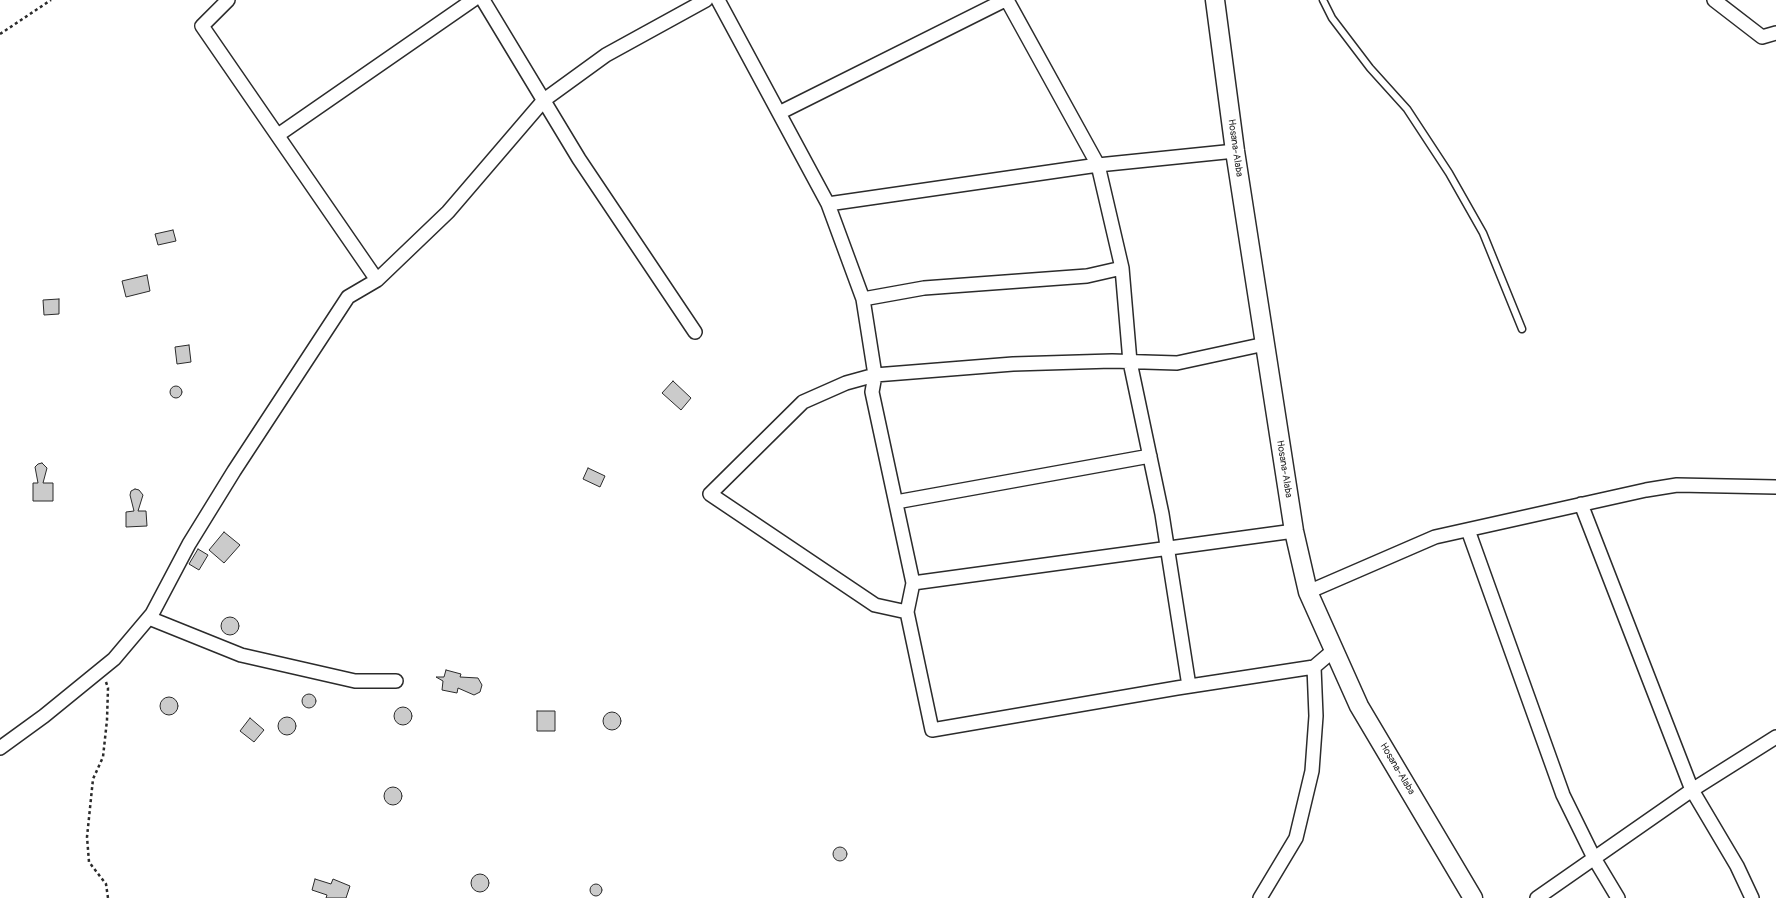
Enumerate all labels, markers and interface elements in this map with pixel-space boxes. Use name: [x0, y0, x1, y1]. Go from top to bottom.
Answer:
street label: Hosana-Alaba: [1225, 118, 1245, 178]
street label: Hosana-Alaba: [1274, 439, 1294, 499]
street label: Hosana-Alaba: [1377, 741, 1417, 797]

